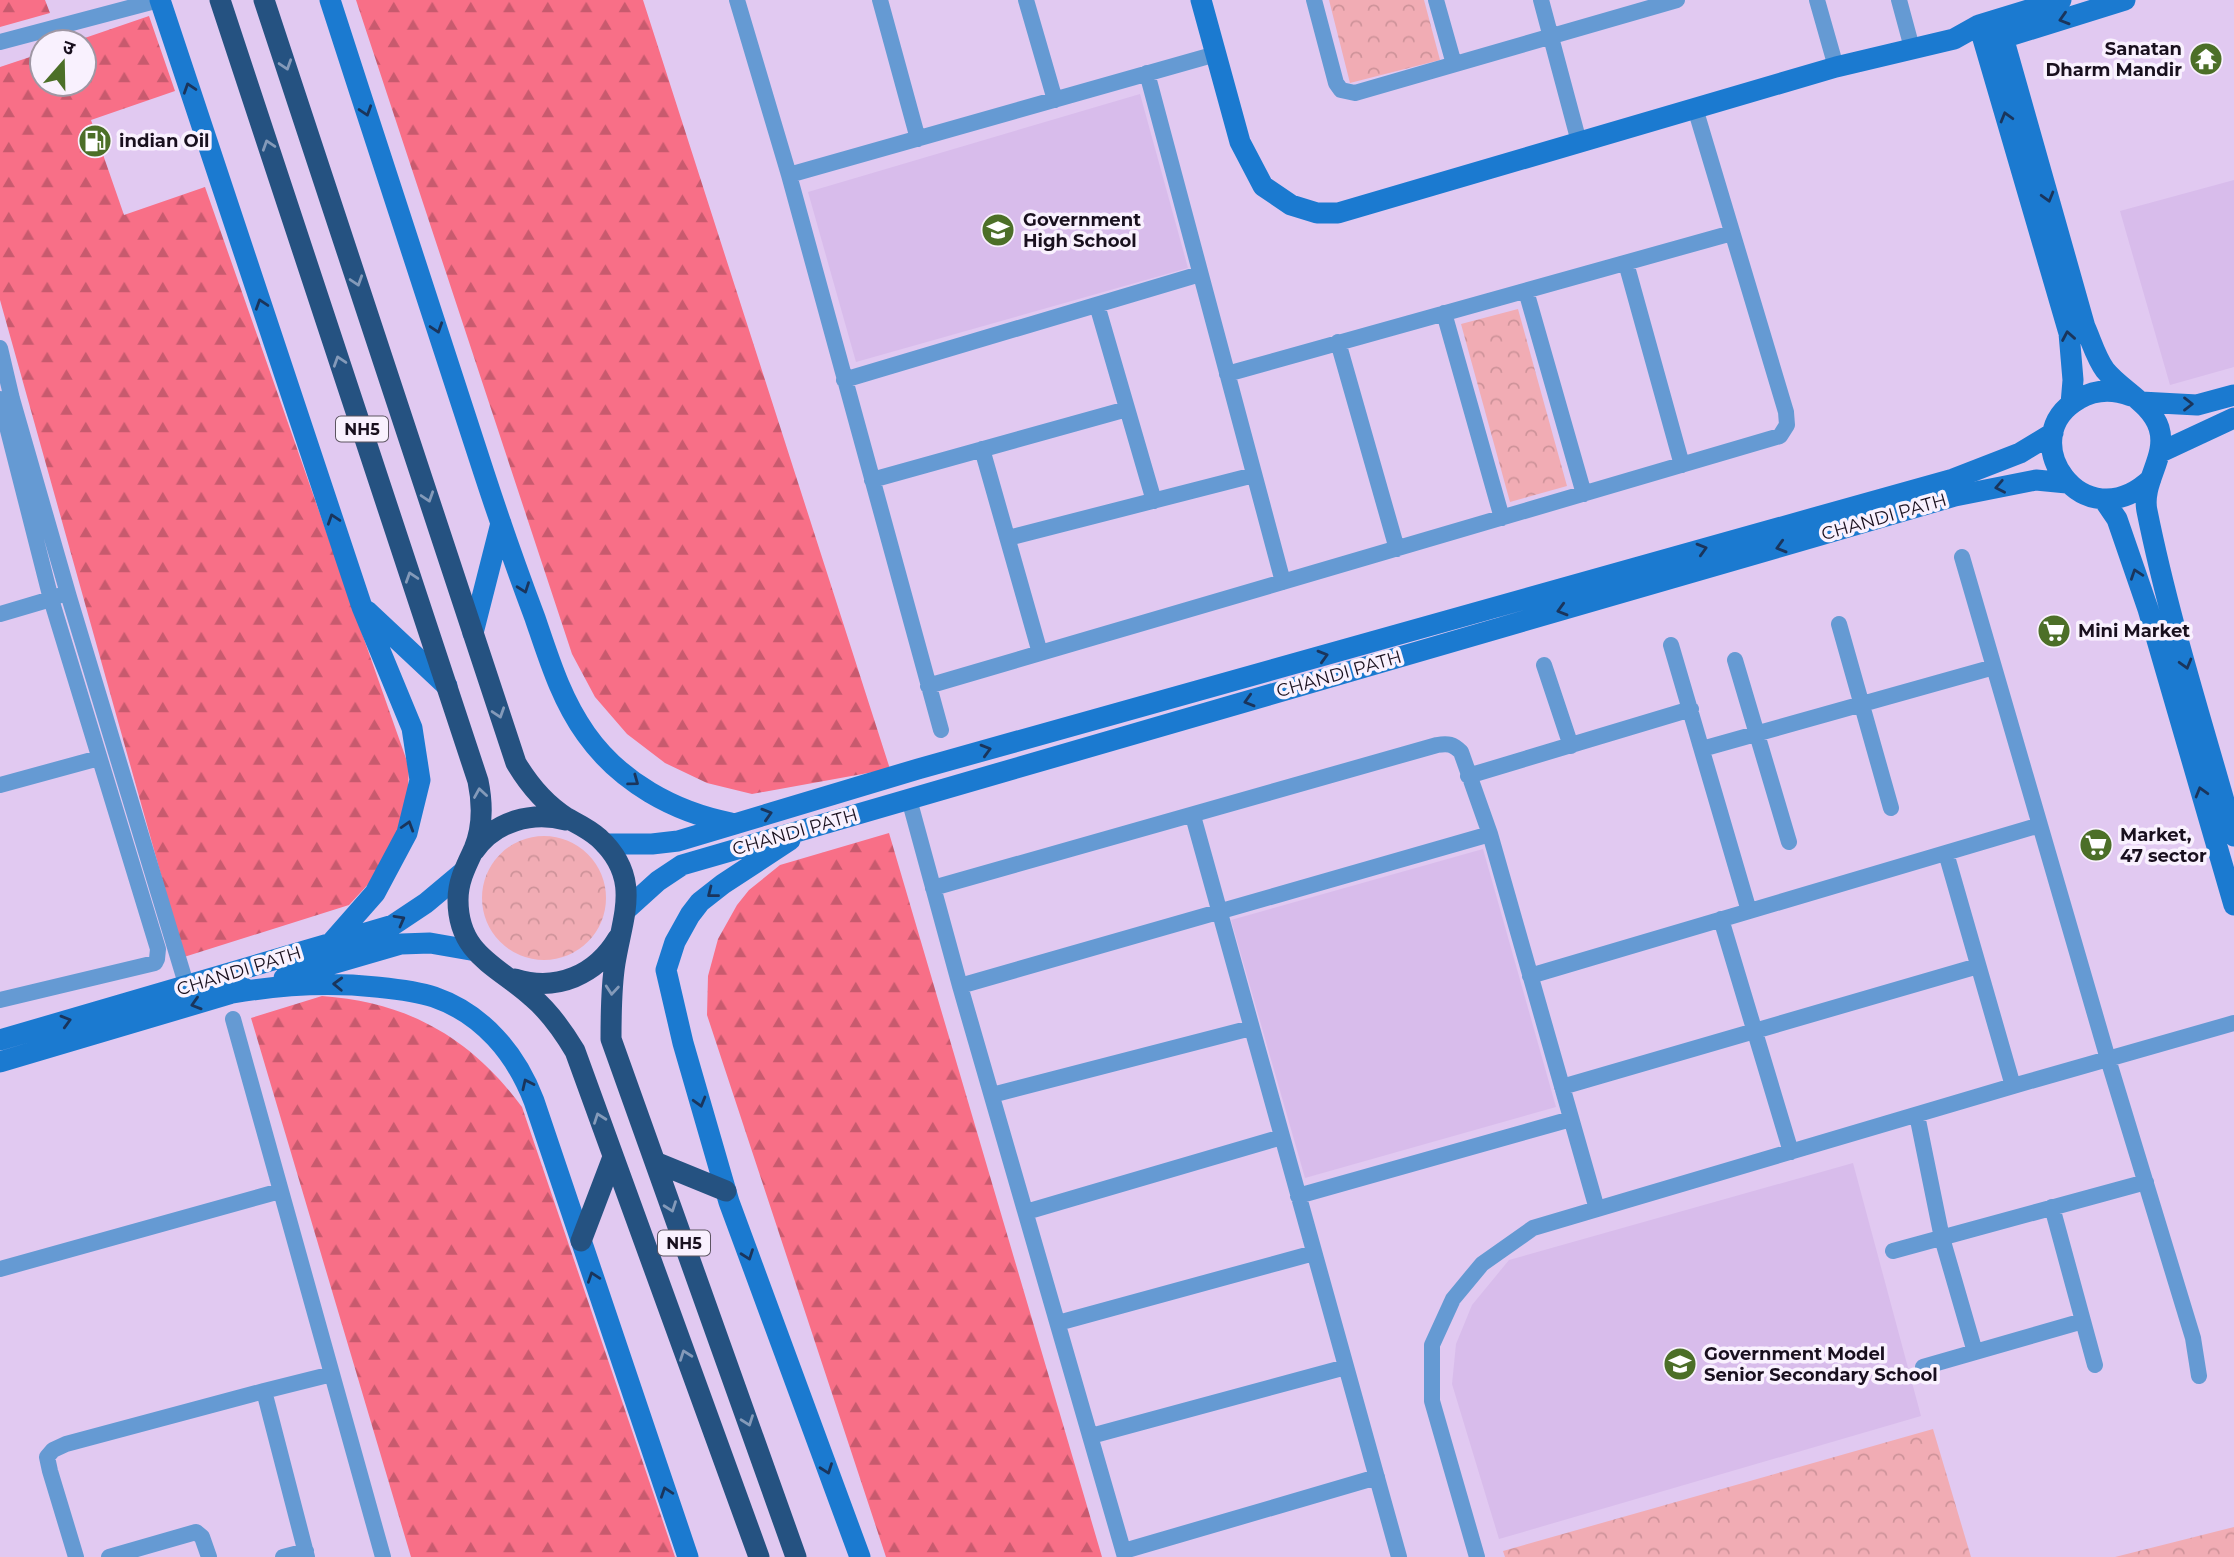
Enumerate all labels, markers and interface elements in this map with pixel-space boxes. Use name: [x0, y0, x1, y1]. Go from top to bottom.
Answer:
one-way arrow: [2058, 10, 2070, 25]
north arrow: [28, 28, 98, 98]
text: उ: [59, 35, 79, 61]
place label: Sanatan Dharm Mandir: [2045, 38, 2182, 81]
temple icon: Sanatan Dharm Mandir: [2187, 40, 2225, 78]
one-way arrow: [277, 58, 292, 70]
one-way arrow: [183, 82, 197, 94]
one-way arrow: [358, 105, 372, 117]
one-way arrow: [1999, 112, 2014, 124]
fuel station icon: indian Oil: [76, 122, 114, 160]
place label: indian Oil: [119, 130, 209, 152]
one-way arrow: [262, 139, 276, 151]
one-way arrow: [2040, 191, 2055, 203]
place label: Government High School: [1023, 209, 1141, 252]
school or university icon: Government High School: [979, 211, 1017, 249]
one-way arrow: [349, 274, 363, 287]
one-way arrow: [255, 298, 269, 310]
one-way arrow: [429, 321, 443, 333]
one-way arrow: [2061, 330, 2076, 342]
one-way arrow: [333, 355, 347, 367]
one-way arrow: [2183, 396, 2194, 412]
road number: NH5: [336, 416, 388, 442]
one-way arrow: [1994, 479, 2006, 494]
street label: CHANDI PATH: [1819, 489, 1949, 545]
one-way arrow: [420, 490, 434, 503]
one-way arrow: [327, 514, 341, 526]
one-way arrow: [1775, 538, 1787, 553]
one-way arrow: [1696, 543, 1708, 558]
one-way arrow: [2130, 569, 2144, 581]
one-way arrow: [404, 571, 419, 583]
one-way arrow: [515, 581, 529, 593]
one-way arrow: [1556, 601, 1568, 616]
supermarket icon: Mini Market: [2035, 612, 2073, 650]
place label: Mini Market: [2078, 620, 2190, 642]
street label: CHANDI PATH: [1274, 646, 1404, 702]
one-way arrow: [1316, 649, 1328, 664]
one-way arrow: [2178, 658, 2192, 670]
one-way arrow: [1244, 692, 1256, 707]
one-way arrow: [491, 706, 505, 719]
one-way arrow: [979, 744, 991, 759]
one-way arrow: [626, 773, 639, 786]
one-way arrow: [473, 787, 488, 799]
one-way arrow: [2195, 787, 2210, 799]
street label: CHANDI PATH: [730, 804, 860, 860]
one-way arrow: [761, 808, 773, 823]
one-way arrow: [400, 820, 415, 832]
place label: Market, 47 sector: [2120, 824, 2207, 867]
supermarket icon: Market, 47 sector: [2077, 826, 2115, 864]
one-way arrow: [707, 884, 720, 897]
one-way arrow: [393, 915, 406, 928]
street label: CHANDI PATH: [174, 942, 304, 1000]
one-way arrow: [333, 977, 344, 992]
one-way arrow: [605, 985, 620, 996]
one-way arrow: [190, 995, 202, 1010]
one-way arrow: [59, 1015, 71, 1030]
one-way arrow: [521, 1079, 535, 1091]
one-way arrow: [692, 1095, 706, 1107]
one-way arrow: [593, 1113, 607, 1125]
one-way arrow: [663, 1201, 677, 1213]
road number: NH5: [658, 1231, 710, 1256]
one-way arrow: [740, 1249, 754, 1261]
one-way arrow: [587, 1271, 601, 1284]
place label: Government Model Senior Secondary School: [1704, 1343, 1938, 1386]
school or university icon: Government Model Senior Secondary School: [1661, 1345, 1699, 1383]
one-way arrow: [680, 1349, 694, 1361]
one-way arrow: [740, 1415, 754, 1427]
one-way arrow: [819, 1462, 833, 1474]
one-way arrow: [660, 1487, 674, 1499]

